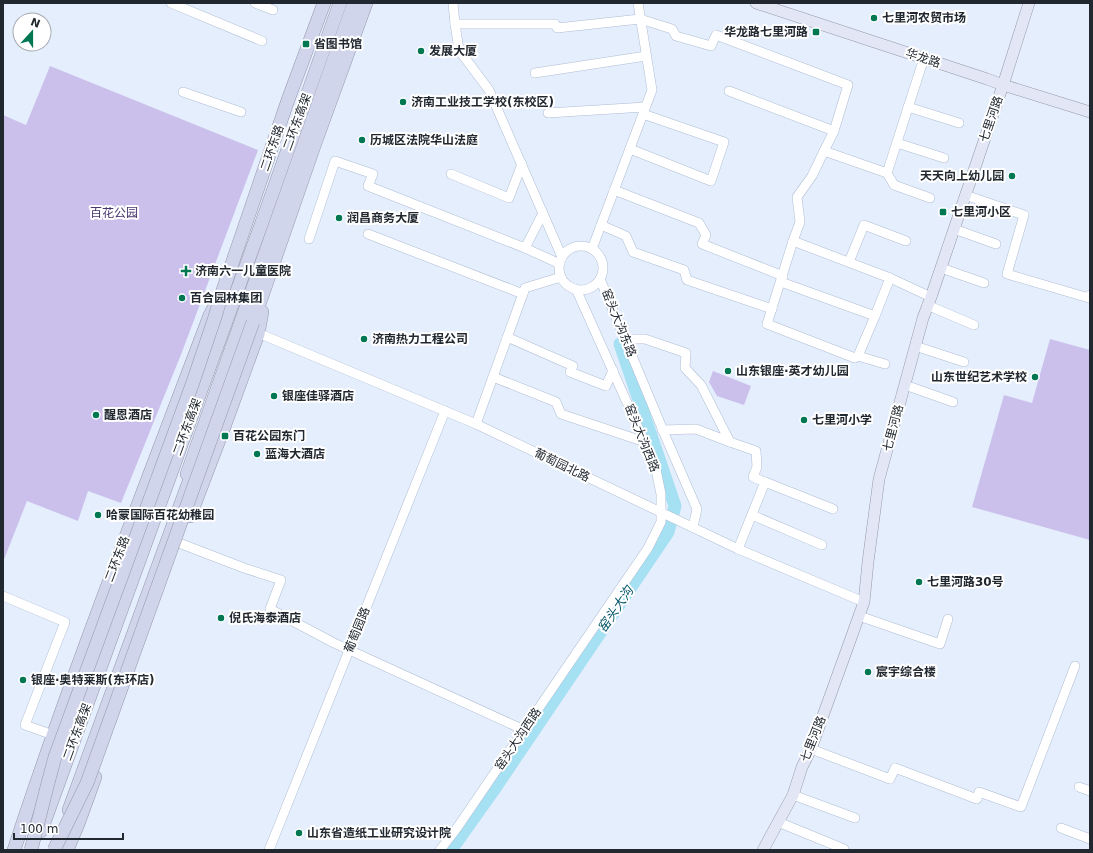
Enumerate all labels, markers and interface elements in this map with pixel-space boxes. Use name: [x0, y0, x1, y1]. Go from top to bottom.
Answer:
place label: 七里河农贸市场: [882, 11, 966, 25]
north arrow: [12, 12, 52, 52]
marker: 七里河农贸市场: [869, 13, 879, 23]
text: N: [29, 15, 42, 31]
place label: 华龙路七里河路: [724, 25, 808, 39]
marker: 华龙路七里河路: [811, 27, 821, 37]
place label: 省图书馆: [314, 37, 362, 51]
marker: 省图书馆: [301, 39, 311, 49]
place label: 发展大厦: [429, 44, 477, 58]
marker: 发展大厦: [416, 46, 426, 56]
street label: 华龙路: [904, 46, 942, 70]
street label: 二环东高架: [280, 91, 314, 153]
street label: 七里河路: [977, 94, 1005, 144]
place label: 济南工业技工学校(东校区): [411, 95, 554, 109]
marker: 济南工业技工学校(东校区): [398, 97, 408, 107]
street label: 二环东路: [258, 123, 286, 173]
place label: 历城区法院华山法庭: [370, 133, 478, 147]
marker: 历城区法院华山法庭: [357, 135, 367, 145]
place label: 天天向上幼儿园: [920, 169, 1004, 183]
marker: 天天向上幼儿园: [1007, 171, 1017, 181]
place label: 七里河小区: [951, 205, 1011, 219]
park label: 百花公园: [90, 206, 138, 220]
marker: 七里河小区: [938, 207, 948, 217]
place label: 润昌商务大厦: [347, 211, 419, 225]
marker: 润昌商务大厦: [334, 213, 344, 223]
place label: 济南六一儿童医院: [195, 264, 291, 278]
marker: 济南六一儿童医院: [180, 265, 192, 277]
street label: 窑头大沟东路: [599, 287, 639, 359]
place label: 百合园林集团: [190, 291, 262, 305]
marker: 百合园林集团: [177, 293, 187, 303]
place label: 济南热力工程公司: [372, 332, 468, 346]
marker: 济南热力工程公司: [359, 334, 369, 344]
place label: 山东银座·英才幼儿园: [736, 364, 849, 378]
marker: 山东银座·英才幼儿园: [723, 366, 733, 376]
place label: 山东世纪艺术学校: [931, 370, 1027, 384]
marker: 山东世纪艺术学校: [1030, 372, 1040, 382]
place label: 银座佳驿酒店: [282, 389, 354, 403]
marker: 银座佳驿酒店: [269, 391, 279, 401]
street label: 二环东高架: [170, 396, 204, 458]
street label: 窑头大沟西路: [622, 402, 662, 474]
street label: 七里河路: [880, 403, 906, 453]
place label: 醒恩酒店: [104, 408, 152, 422]
marker: 醒恩酒店: [91, 410, 101, 420]
place label: 七里河小学: [812, 413, 872, 427]
marker: 七里河小学: [799, 415, 809, 425]
place label: 百花公园东门: [233, 429, 305, 443]
marker: 百花公园东门: [220, 431, 230, 441]
street label: 葡萄园北路: [532, 446, 592, 484]
place label: 蓝海大酒店: [265, 447, 325, 461]
marker: 蓝海大酒店: [252, 449, 262, 459]
place label: 哈蒙国际百花幼稚园: [106, 508, 214, 522]
marker: 哈蒙国际百花幼稚园: [93, 510, 103, 520]
street label: 二环东路: [102, 534, 132, 584]
place label: 七里河路30号: [927, 575, 1004, 589]
marker: 七里河路30号: [914, 577, 924, 587]
water label: 窑头大沟: [595, 582, 637, 635]
street label: 葡萄园路: [342, 605, 372, 655]
place label: 倪氏海泰酒店: [229, 611, 301, 625]
marker: 倪氏海泰酒店: [216, 613, 226, 623]
place label: 宸宇综合楼: [876, 665, 936, 679]
marker: 宸宇综合楼: [863, 667, 873, 677]
place label: 银座·奥特莱斯(东环店): [31, 673, 155, 687]
marker: 银座·奥特莱斯(东环店): [18, 675, 28, 685]
street label: 二环东高架: [60, 701, 94, 763]
street label: 窑头大沟西路: [492, 705, 544, 773]
street label: 七里河路: [798, 714, 828, 764]
scale bar: [14, 815, 123, 841]
text: 100 m: [20, 822, 58, 836]
place label: 山东省造纸工业研究设计院: [307, 826, 451, 840]
marker: 山东省造纸工业研究设计院: [294, 828, 304, 838]

